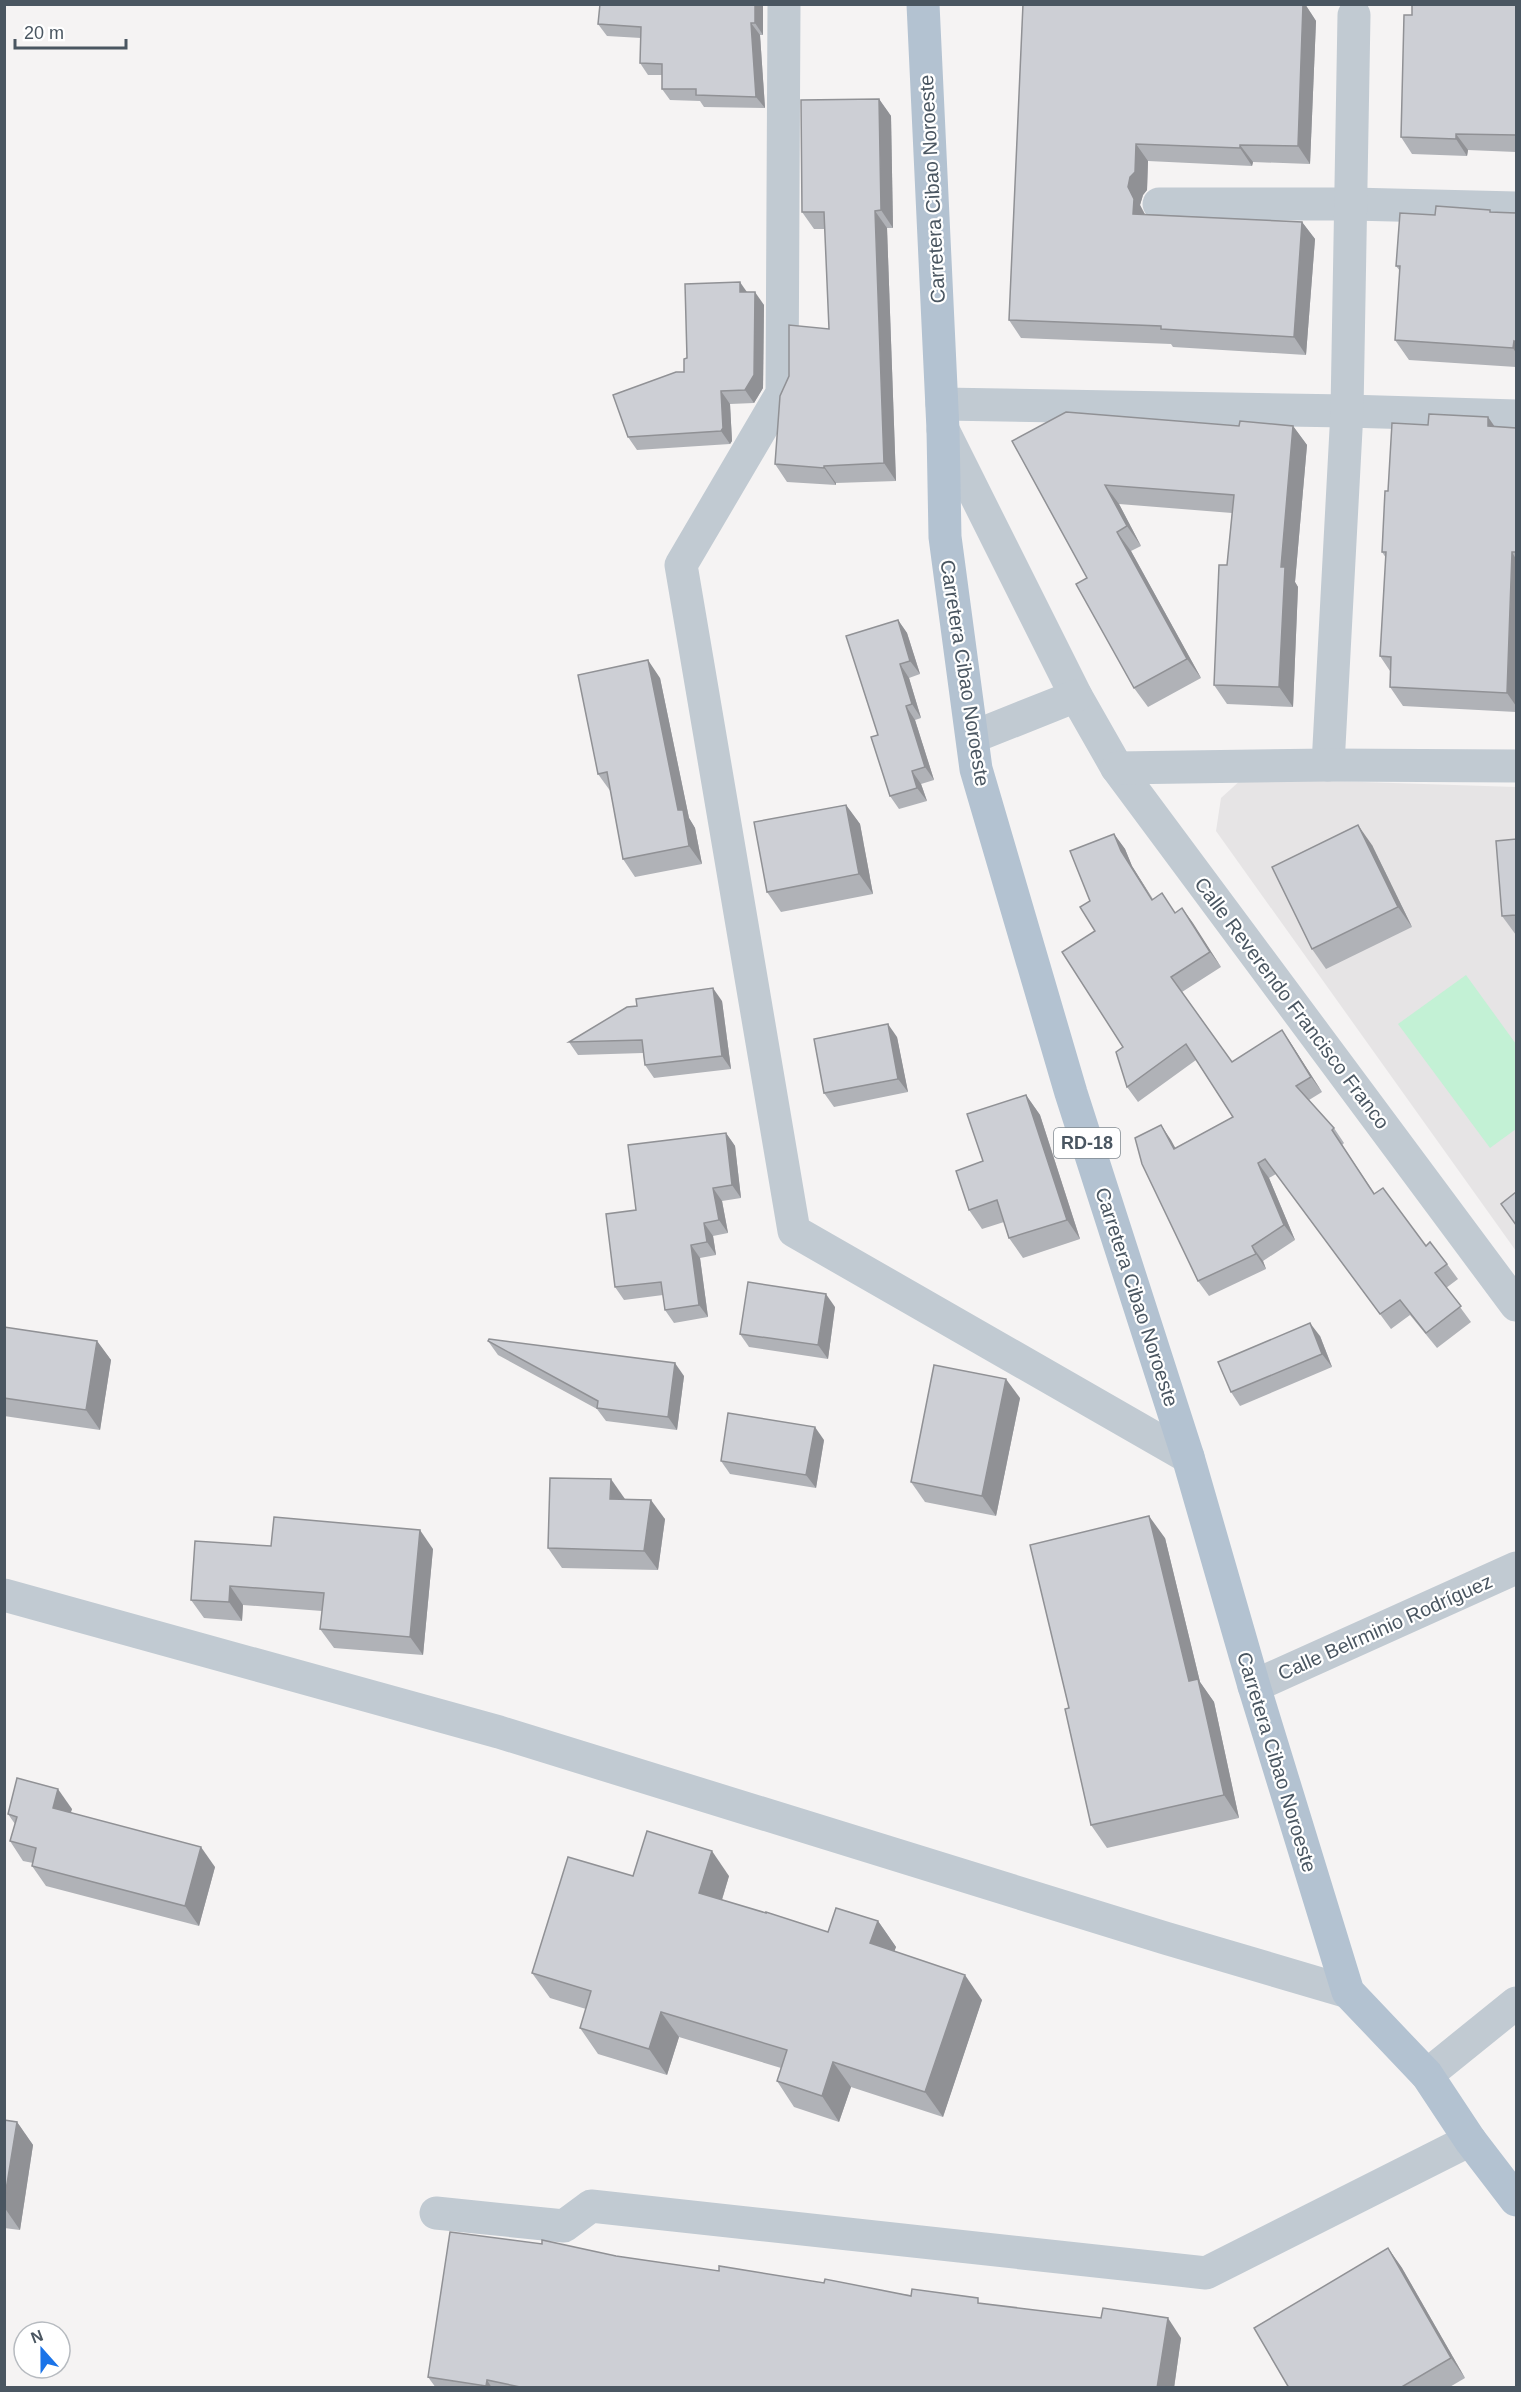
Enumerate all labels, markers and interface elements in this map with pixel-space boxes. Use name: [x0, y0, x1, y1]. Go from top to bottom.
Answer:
scale bar: [15, 12, 126, 50]
text: 20 m: [24, 23, 64, 43]
street label: Carretera Cibao Noroeste: [915, 74, 949, 304]
street label: Carretera Cibao Noroeste: [936, 558, 994, 788]
street label: Calle Reverendo Francisco Franco: [1190, 873, 1394, 1133]
road number: RD-18: [1054, 1128, 1120, 1158]
street label: Carretera Cibao Noroeste: [1091, 1185, 1183, 1409]
street label: Calle Belrminio Rodríguez: [1274, 1570, 1496, 1684]
street label: Carretera Cibao Noroeste: [1233, 1649, 1321, 1875]
north arrow: [12, 2320, 72, 2380]
text: N: [28, 2326, 45, 2346]

